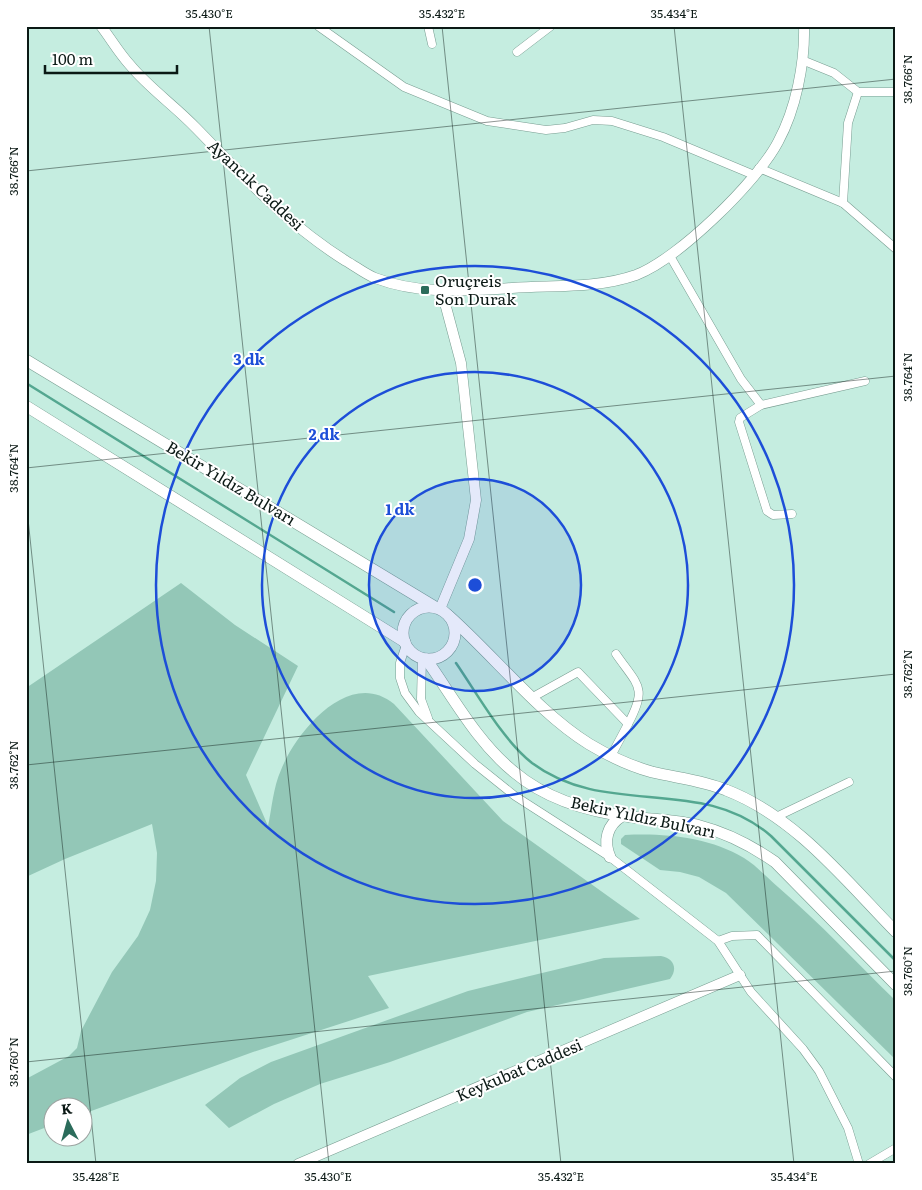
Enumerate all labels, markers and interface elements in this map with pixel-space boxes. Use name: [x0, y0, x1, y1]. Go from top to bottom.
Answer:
text: 35.430°E: [185, 4, 233, 22]
text: 35.432°E: [419, 4, 466, 22]
text: 35.434°E: [650, 4, 698, 22]
scale bar: [45, 42, 178, 74]
text: 100 m: [52, 47, 93, 70]
text: 38.766°N: [898, 54, 916, 104]
street label: Ayancık Caddesi: [203, 133, 310, 235]
text: 38.766°N: [4, 146, 22, 196]
place label: Oruçreis Son Durak: [435, 268, 516, 310]
marker: Oruçreis Son Durak: [419, 284, 431, 296]
text: 3 dk: [233, 347, 266, 370]
text: 38.764°N: [898, 352, 916, 402]
text: 2 dk: [308, 422, 340, 445]
street label: Bekir Yıldız Bulvarı: [162, 434, 301, 530]
text: 38.764°N: [4, 443, 22, 493]
text: 1 dk: [385, 497, 415, 520]
centre of rings: [466, 576, 484, 594]
text: 38.762°N: [898, 650, 916, 698]
text: 38.762°N: [4, 741, 22, 789]
street label: Bekir Yıldız Bulvarı: [569, 789, 718, 843]
text: 38.760°N: [898, 946, 916, 996]
street label: Keykubat Caddesi: [452, 1032, 585, 1106]
text: 38.760°N: [4, 1037, 22, 1087]
north arrow: [42, 1098, 92, 1148]
text: K: [60, 1098, 73, 1119]
text: 35.428°E: [73, 1167, 120, 1185]
text: 35.430°E: [304, 1167, 352, 1185]
text: 35.432°E: [538, 1167, 585, 1185]
text: 35.434°E: [770, 1167, 818, 1185]

